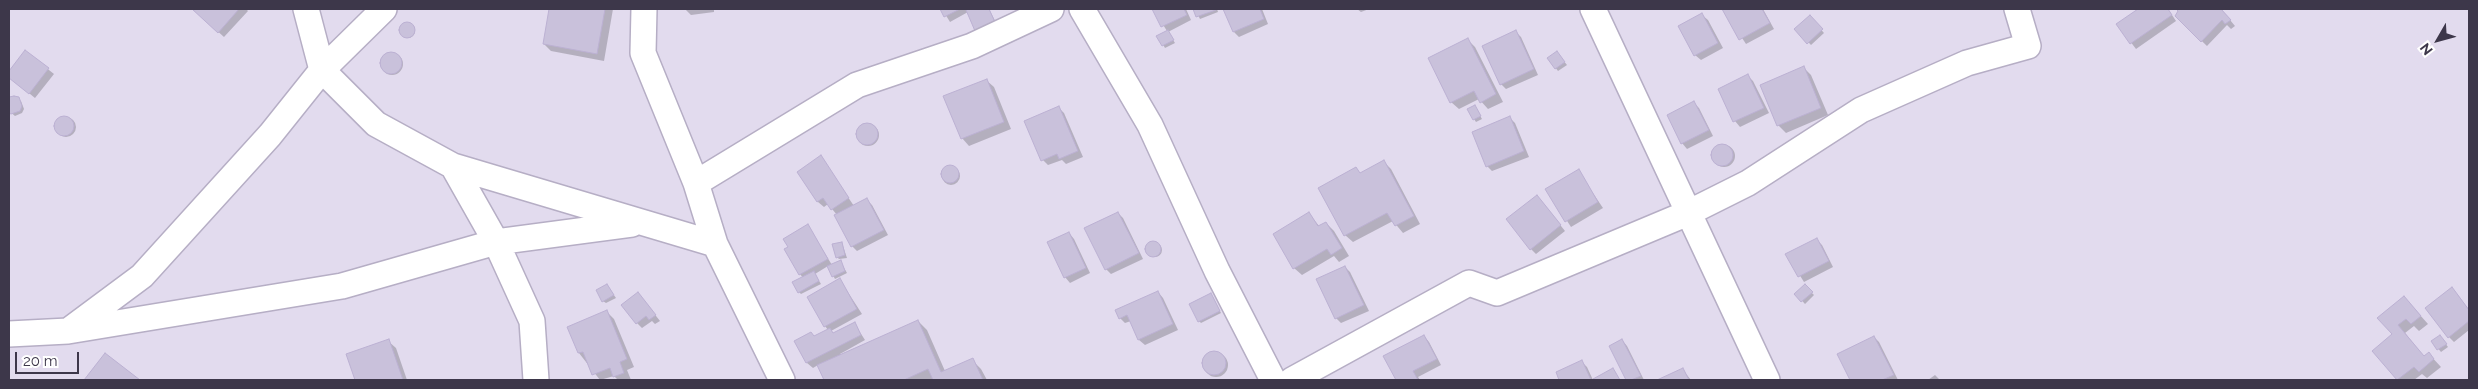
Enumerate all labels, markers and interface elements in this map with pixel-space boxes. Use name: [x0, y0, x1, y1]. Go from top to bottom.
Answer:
north arrow: [2413, 15, 2463, 65]
text: N: [2417, 40, 2436, 58]
scale bar: [18, 342, 81, 374]
text: 20 m: [23, 352, 58, 370]

